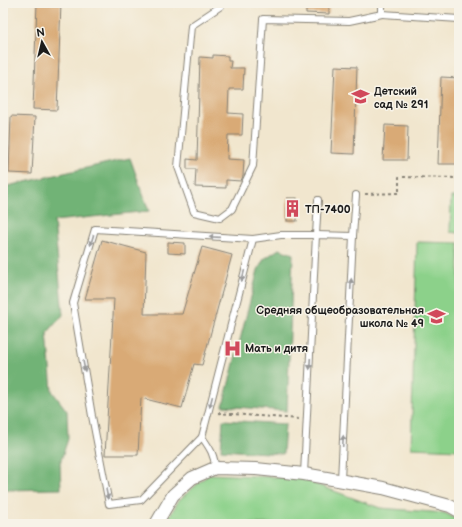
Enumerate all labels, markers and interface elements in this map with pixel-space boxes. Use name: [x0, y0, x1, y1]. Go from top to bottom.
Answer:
north arrow: [22, 22, 62, 62]
text: N: [36, 26, 46, 40]
place label: Детский сад № 291: [374, 85, 428, 111]
school or university icon: Детский сад № 291: [351, 87, 371, 107]
building icon: ТП-7400: [282, 199, 302, 219]
place label: ТП-7400: [305, 203, 351, 216]
one-way arrow: [208, 233, 220, 240]
one-way arrow: [89, 234, 95, 246]
one-way arrow: [240, 271, 246, 283]
one-way arrow: [347, 278, 354, 290]
place label: Средняя общеобразовательная школа № 49: [256, 304, 424, 330]
school or university icon: Средняя общеобразовательная школа № 49: [427, 306, 447, 326]
hospital icon: Мать и дитя: [222, 338, 242, 358]
place label: Мать и дитя: [245, 342, 308, 355]
one-way arrow: [306, 358, 313, 370]
one-way arrow: [81, 360, 87, 372]
one-way arrow: [208, 397, 214, 409]
one-way arrow: [340, 434, 346, 447]
one-way arrow: [104, 488, 110, 500]

